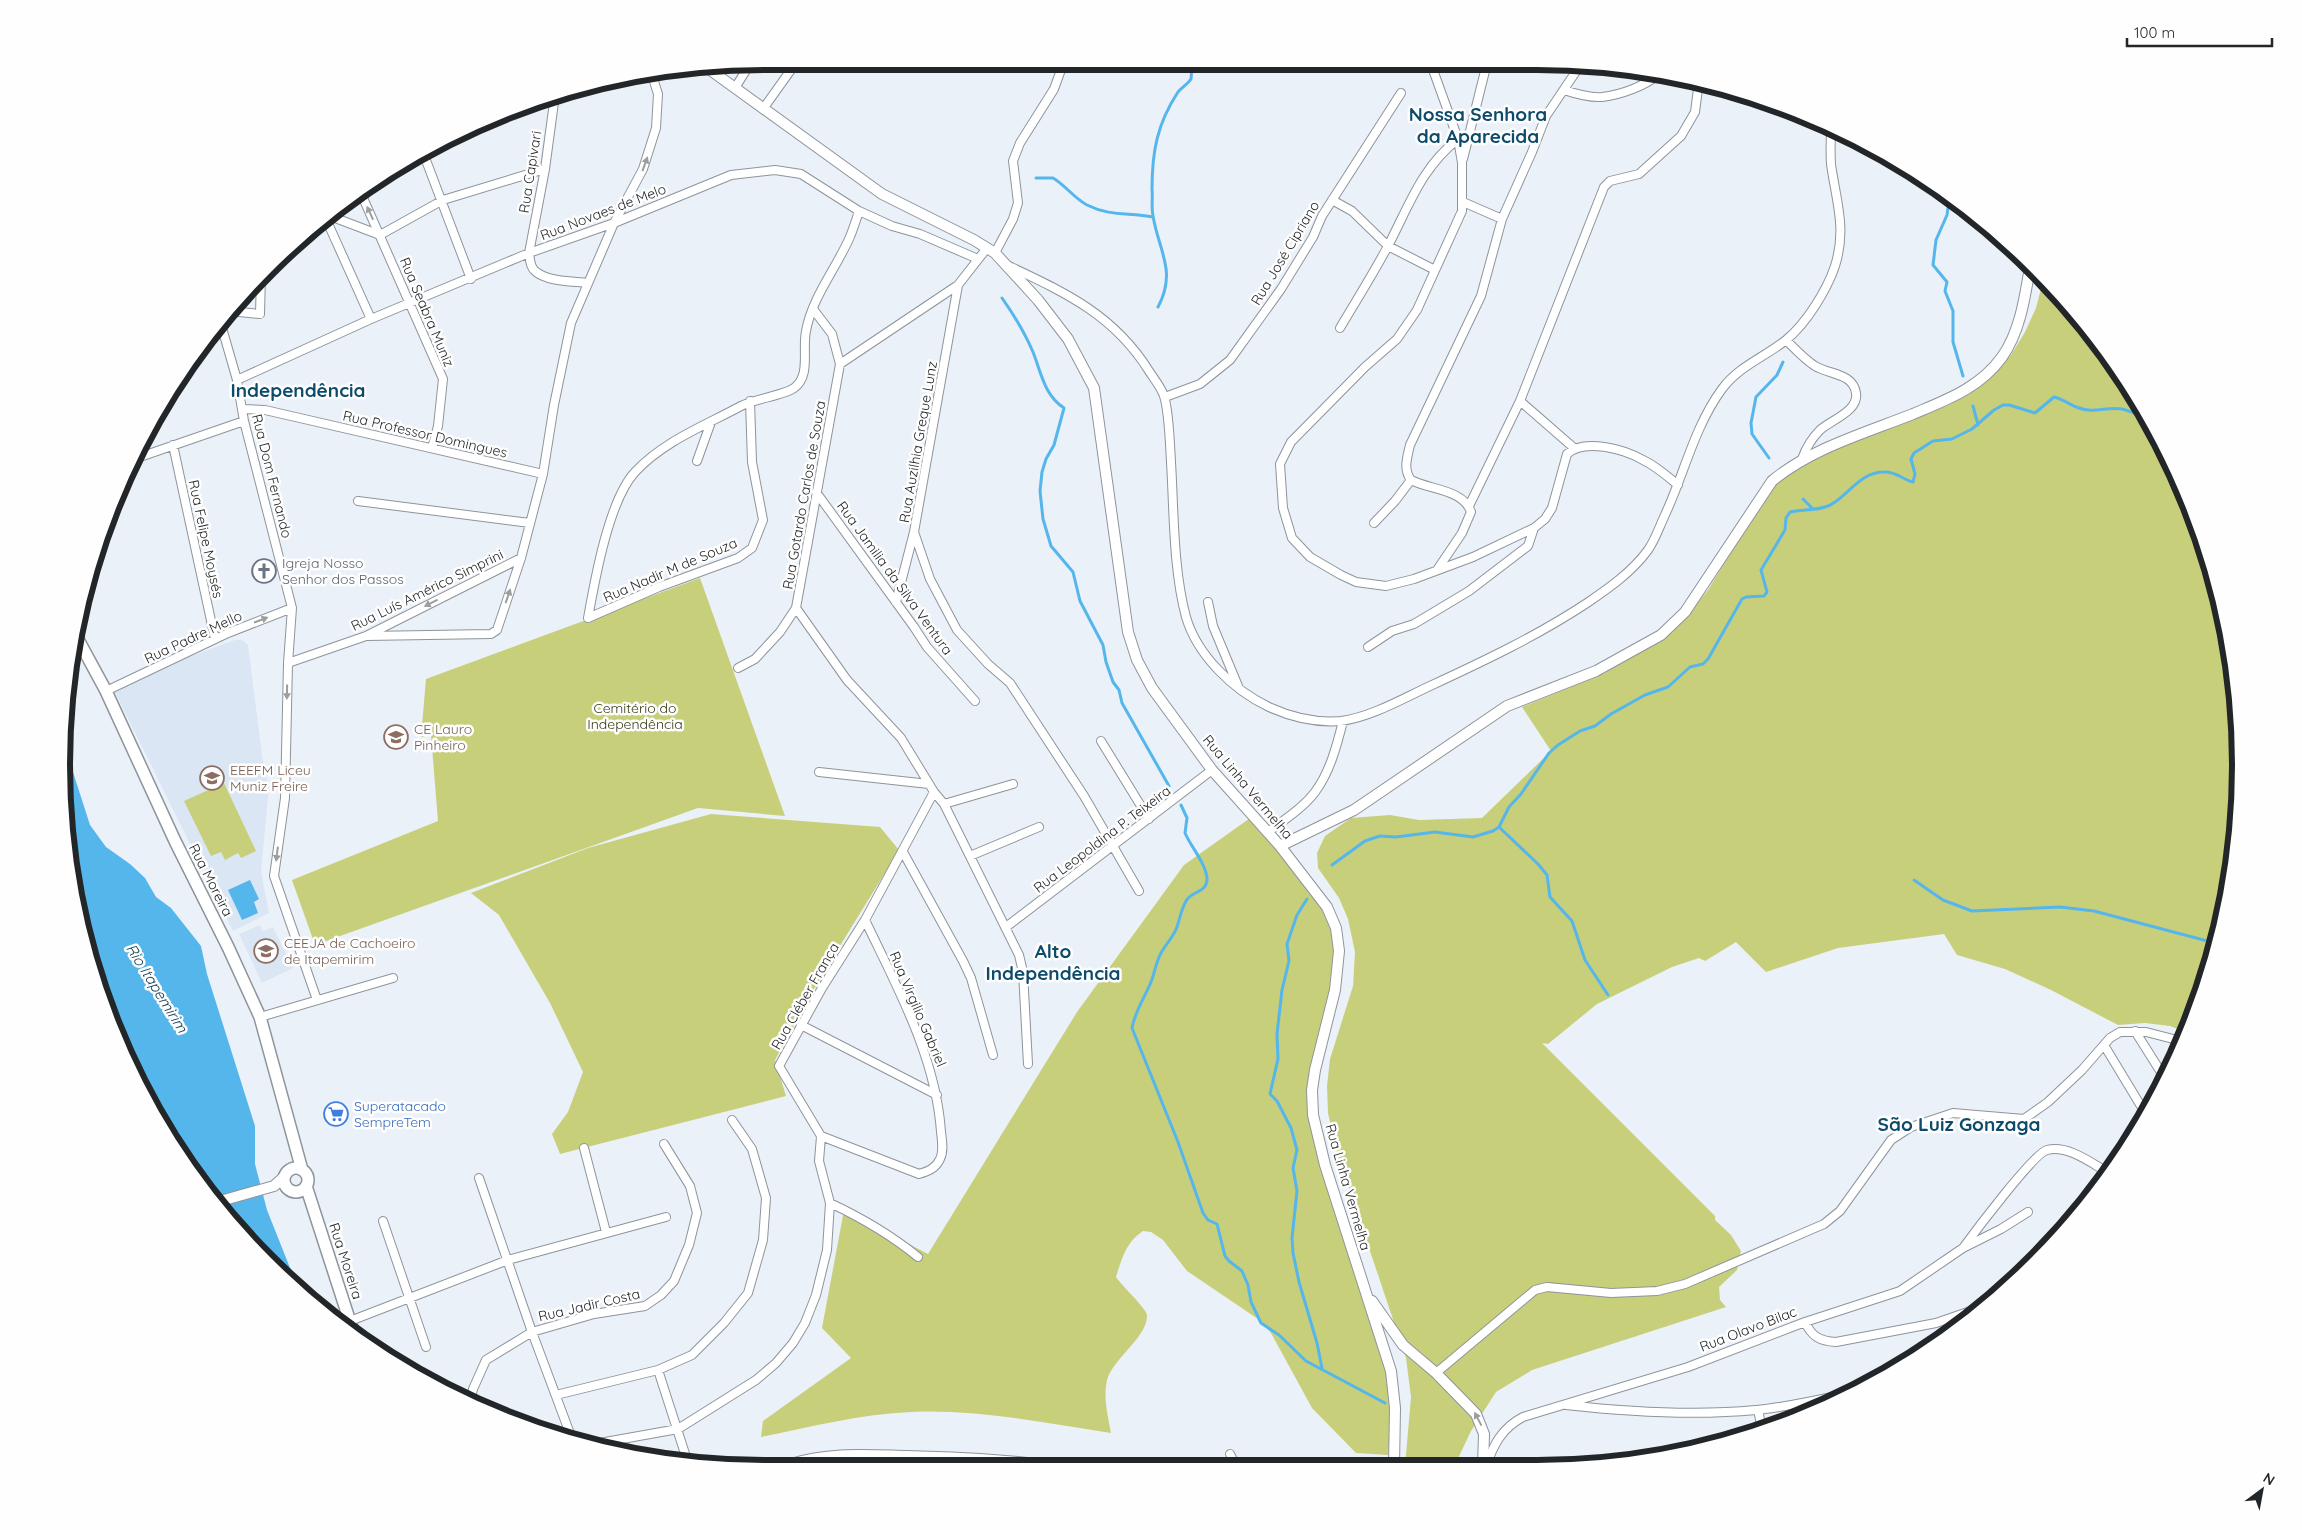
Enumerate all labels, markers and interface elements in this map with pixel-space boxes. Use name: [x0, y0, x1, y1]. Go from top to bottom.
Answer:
scale bar: [2127, 15, 2272, 47]
text: 100 m: [2134, 23, 2175, 42]
district label: Nossa Senhora da Aparecida: [1409, 102, 1547, 148]
street label: Rua Capivari: [515, 130, 545, 214]
one-way arrow: [641, 156, 649, 171]
street label: Rua Novaes de Melo: [537, 180, 669, 244]
street label: Rua José Cipriano: [1247, 198, 1323, 308]
one-way arrow: [366, 206, 374, 220]
street label: Rua Seabra Muniz: [396, 255, 458, 370]
street label: Rua Auzilhia Greque Lunz: [895, 360, 941, 524]
district label: Independência: [231, 378, 365, 402]
street label: Rua Gotardo Carlos de Souza: [779, 399, 829, 591]
street label: Rua Professor Domingues: [341, 406, 509, 462]
street label: Rua Dom Fernando: [248, 412, 296, 540]
street label: Rua Felipe Moysés: [185, 478, 227, 600]
street label: Rua Jamilia da Silva Ventura: [833, 498, 957, 658]
street label: Rua Nadir M de Souza: [600, 534, 740, 606]
street label: Rua Luís Américo Simprini: [348, 545, 506, 635]
place label: Igreja Nosso Senhor dos Passos: [282, 554, 404, 588]
church icon: Igreja Nosso Senhor dos Passos: [251, 558, 277, 584]
one-way arrow: [505, 588, 513, 603]
one-way arrow: [424, 600, 438, 608]
street label: Rua Padre Mello: [141, 606, 245, 668]
one-way arrow: [254, 616, 269, 624]
one-way arrow: [283, 684, 291, 700]
park label: Cemitério do Independência: [587, 699, 683, 733]
place label: CE Lauro Pinheiro: [414, 720, 472, 754]
school or university icon: CE Lauro Pinheiro: [383, 724, 409, 750]
street label: Rua Linha Vermelha: [1199, 731, 1297, 843]
place label: EEEFM Liceu Muniz Freire: [230, 761, 311, 795]
school or university icon: EEEFM Liceu Muniz Freire: [199, 765, 225, 791]
street label: Rua Leopoldina P. Teixeira: [1030, 781, 1174, 897]
street label: Rua Moreira: [185, 841, 237, 919]
one-way arrow: [273, 846, 281, 862]
place label: CEEJA de Cachoeiro de Itapemirim: [284, 934, 416, 968]
school or university icon: CEEJA de Cachoeiro de Itapemirim: [253, 938, 279, 964]
street label: Rua Cléber França: [767, 939, 843, 1053]
district label: Alto Independência: [986, 939, 1120, 985]
water label: Rio Itapemirim: [122, 940, 192, 1036]
street label: Rua Virgilio Gabriel: [886, 949, 950, 1069]
place label: Superatacado SempreTem: [354, 1097, 446, 1131]
supermarket icon: Superatacado SempreTem: [323, 1101, 349, 1127]
district label: São Luiz Gonzaga: [1878, 1112, 2040, 1136]
street label: Rua Linha Vermelha: [1321, 1122, 1375, 1252]
street label: Rua Moreira: [325, 1221, 367, 1301]
street label: Rua Jadir Costa: [536, 1285, 642, 1325]
street label: Rua Olavo Bilac: [1697, 1302, 1799, 1356]
one-way arrow: [1474, 1412, 1482, 1427]
north arrow: [2237, 1465, 2287, 1515]
text: N: [2260, 1469, 2278, 1489]

